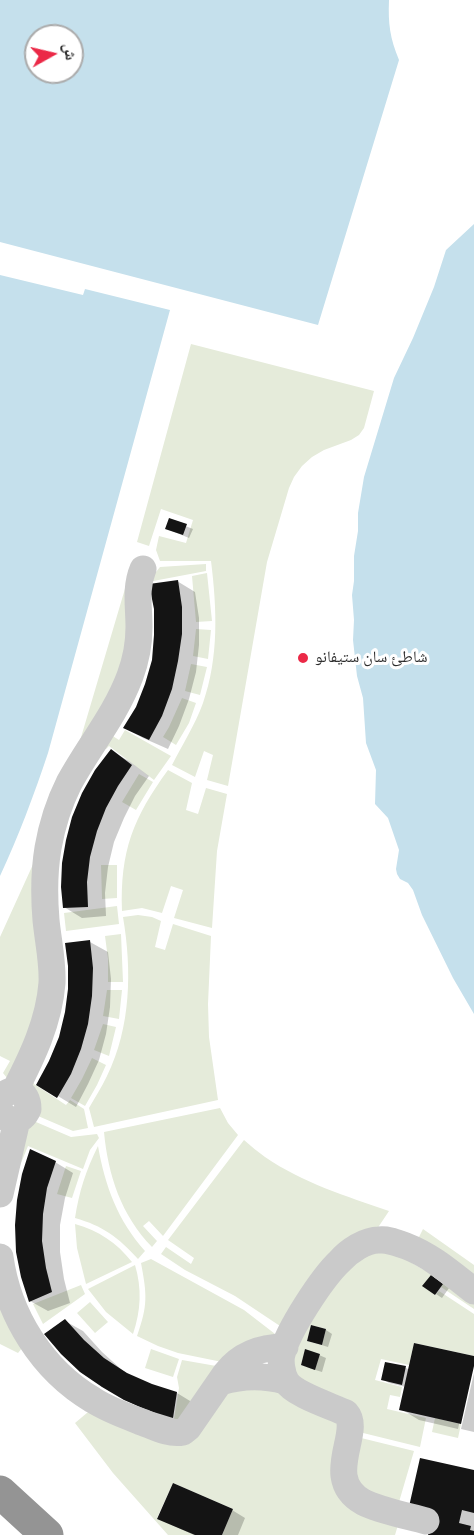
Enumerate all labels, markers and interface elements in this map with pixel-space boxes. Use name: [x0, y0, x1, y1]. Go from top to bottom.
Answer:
north arrow: [24, 24, 84, 84]
text: ش: [58, 42, 82, 62]
place label: شاطئ سان ستيفانو: [315, 648, 427, 668]
marker: شاطئ سان ستيفانو: [296, 651, 310, 665]

